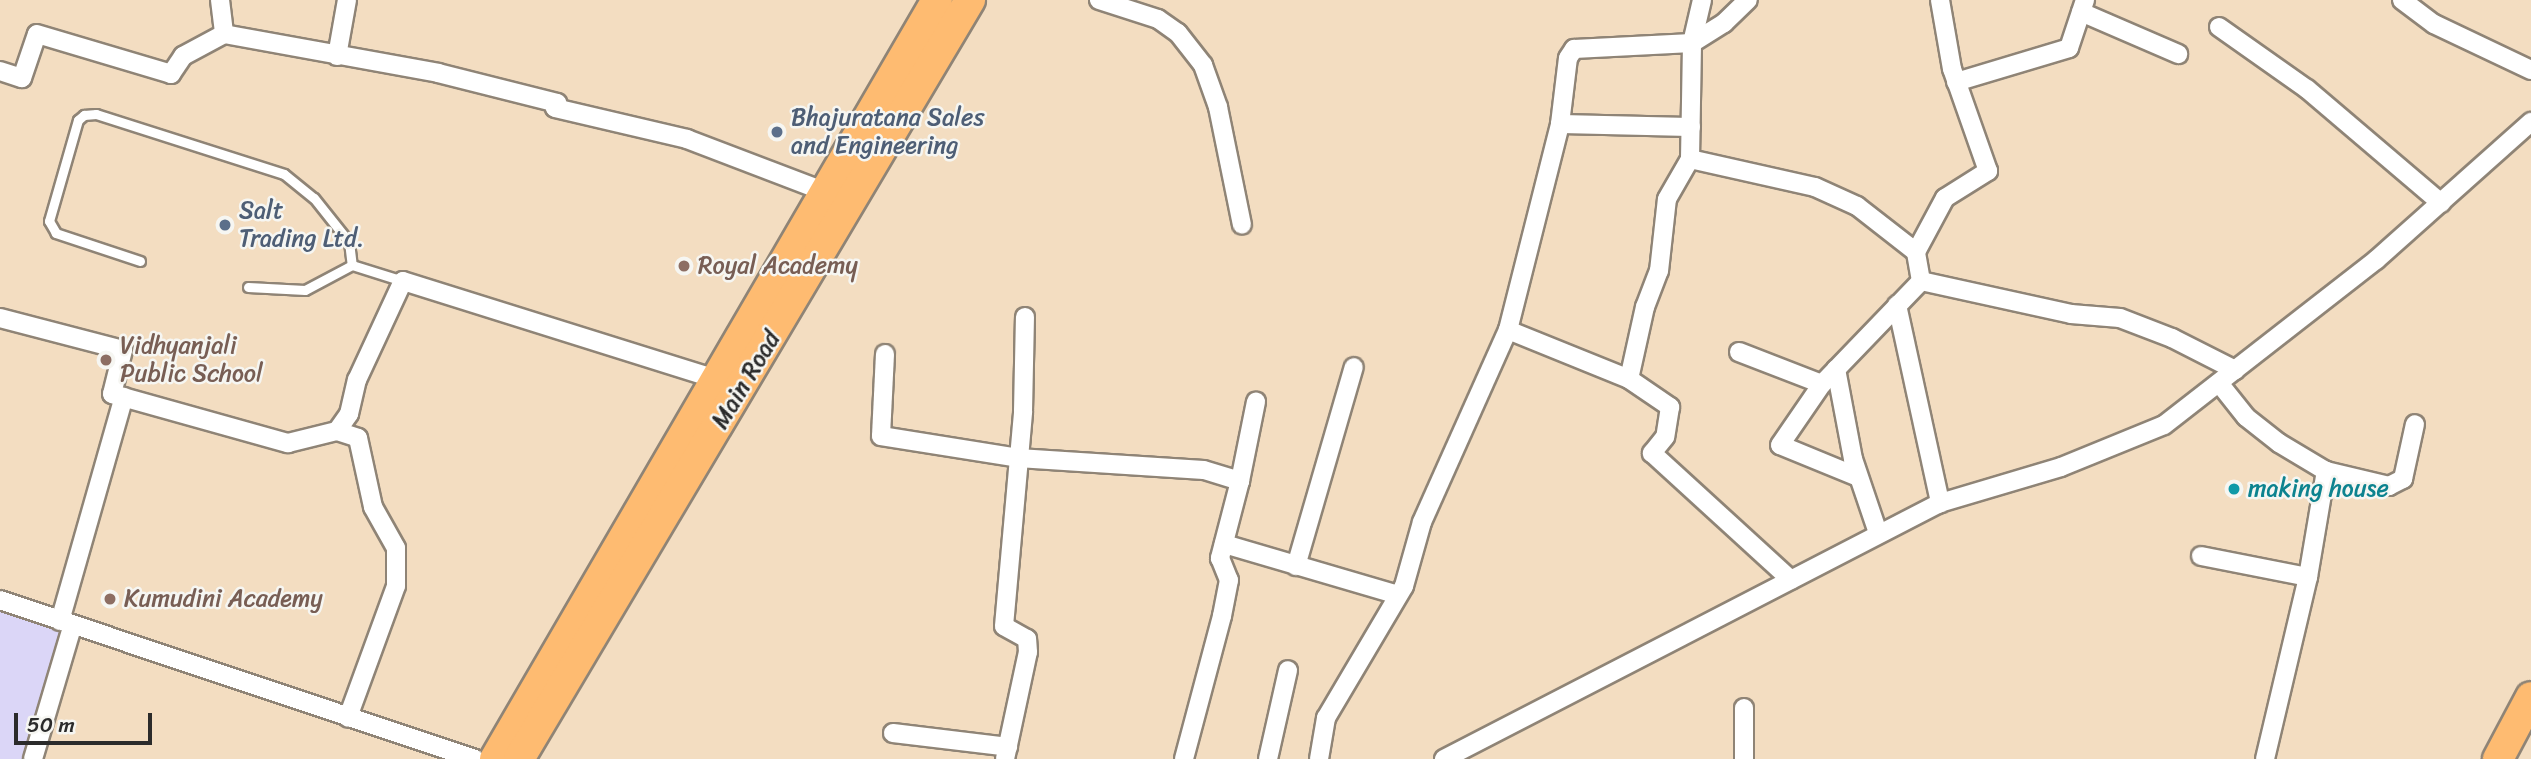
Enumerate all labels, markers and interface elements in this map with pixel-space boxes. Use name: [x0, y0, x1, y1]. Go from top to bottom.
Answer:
place label: Bhajuratana Sales and Engineering: [791, 104, 984, 160]
marker: Bhajuratana Sales and Engineering: [769, 124, 785, 140]
place label: Salt Trading Ltd.: [239, 197, 364, 253]
marker: Salt Trading Ltd.: [217, 217, 233, 233]
place label: Royal Academy: [698, 252, 858, 280]
marker: Royal Academy: [676, 258, 692, 274]
street label: Main Road: [706, 326, 786, 434]
place label: Vidhyanjali Public School: [120, 332, 263, 388]
marker: Vidhyanjali Public School: [98, 352, 114, 368]
place label: making house: [2248, 475, 2389, 503]
marker: making house: [2226, 481, 2242, 497]
place label: Kumudini Academy: [124, 585, 324, 613]
marker: Kumudini Academy: [102, 591, 118, 607]
scale bar: [18, 700, 156, 744]
text: 50 m: [27, 706, 75, 744]

